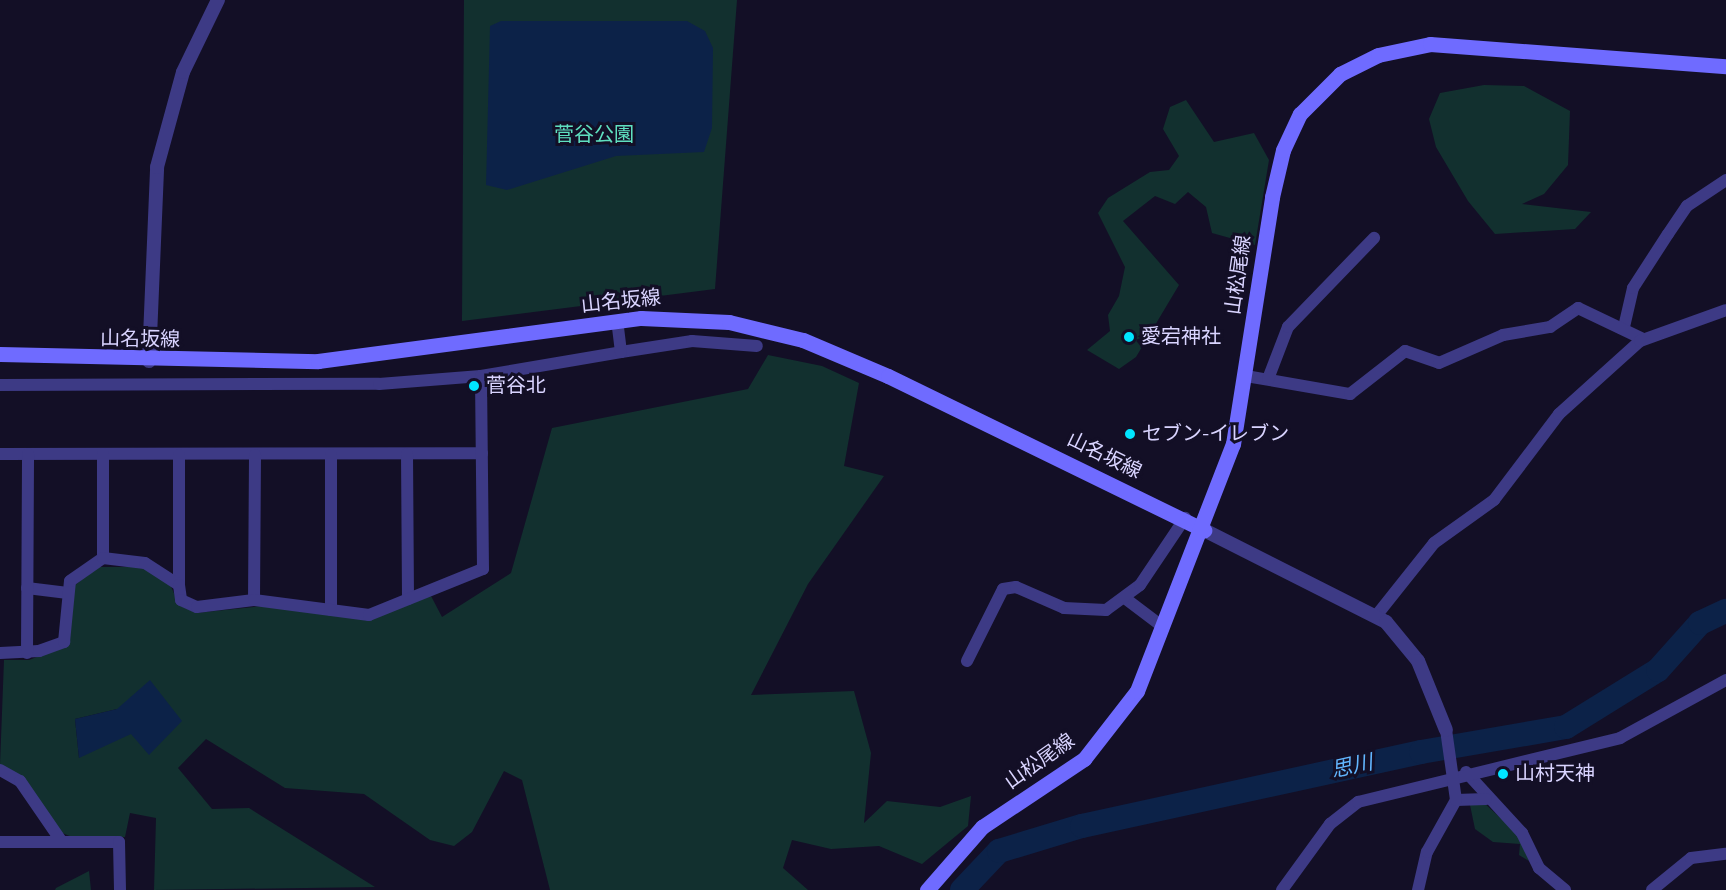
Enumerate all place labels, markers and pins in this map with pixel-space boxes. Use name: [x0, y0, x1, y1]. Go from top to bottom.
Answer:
place label: 愛宕神社: [1141, 325, 1221, 349]
marker: 愛宕神社: [1122, 330, 1136, 344]
place label: 菅谷北: [486, 374, 546, 398]
marker: 菅谷北: [467, 379, 481, 393]
place label: セブン-イレブン: [1142, 422, 1289, 446]
marker: セブン-イレブン: [1123, 427, 1137, 441]
place label: 山村天神: [1515, 762, 1595, 786]
marker: 山村天神: [1496, 767, 1510, 781]

